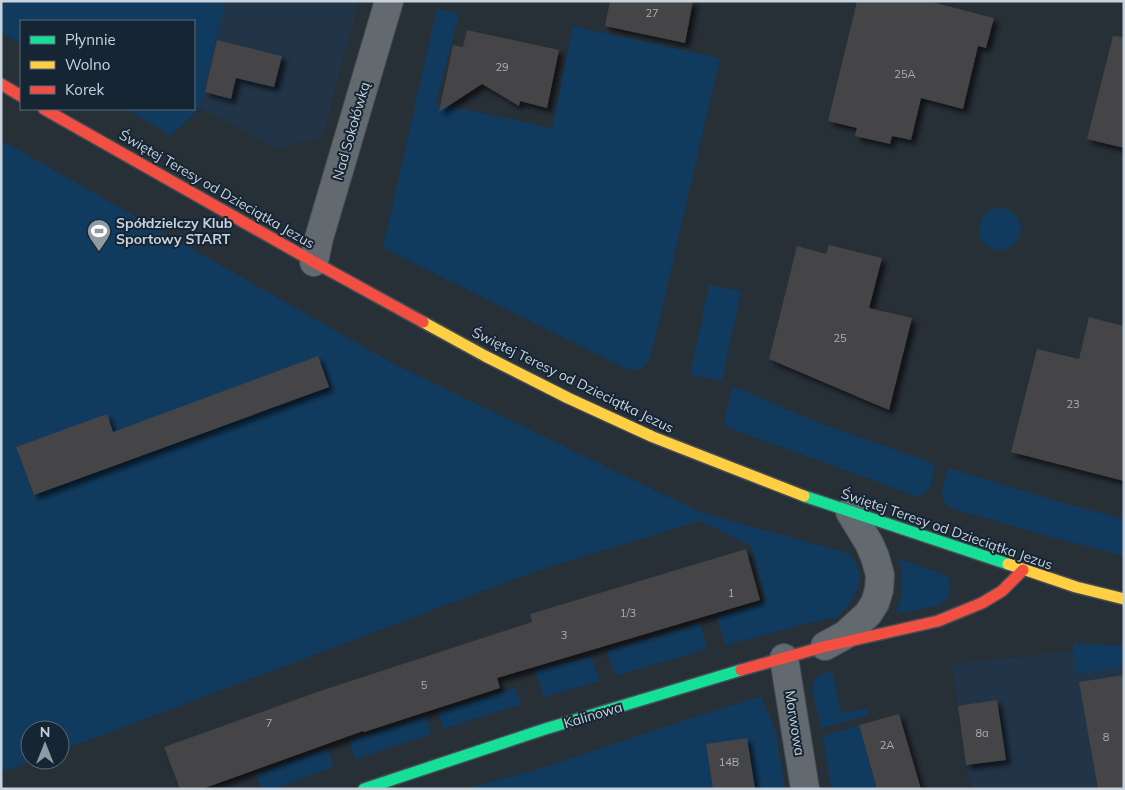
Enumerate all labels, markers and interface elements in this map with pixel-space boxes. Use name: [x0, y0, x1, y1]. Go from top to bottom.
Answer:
house number: 27: [645, 6, 659, 20]
legend: [20, 20, 195, 110]
text: Płynnie: [65, 30, 116, 49]
text: Wolno: [65, 55, 110, 74]
house number: 29: [495, 60, 509, 74]
house number: 25A: [894, 67, 916, 81]
text: Korek: [65, 80, 104, 99]
street label: Nad Sokołówką: [328, 80, 374, 182]
street label: Świętej Teresy od Dzieciątka Jezus: [116, 126, 318, 252]
place label: Spółdzielczy Klub Sportowy START: [116, 214, 233, 248]
sports icon: Spółdzielczy Klub Sportowy START: [86, 218, 112, 252]
street label: Świętej Teresy od Dzieciątka Jezus: [469, 323, 677, 437]
house number: 25: [833, 331, 847, 345]
house number: 23: [1066, 397, 1080, 411]
street label: Świętej Teresy od Dzieciątka Jezus: [839, 484, 1055, 574]
house number: 1: [728, 586, 734, 600]
house number: 1/3: [620, 606, 636, 620]
house number: 3: [561, 628, 567, 642]
house number: 5: [421, 678, 428, 692]
street label: Morwowa: [781, 689, 809, 757]
street label: Kalinowa: [561, 698, 625, 732]
house number: 7: [266, 716, 272, 730]
north arrow: [20, 720, 70, 770]
text: N: [40, 723, 50, 741]
house number: 8a: [975, 726, 989, 740]
house number: 8: [1103, 730, 1110, 744]
house number: 2A: [880, 738, 894, 752]
house number: 14B: [719, 755, 739, 769]

